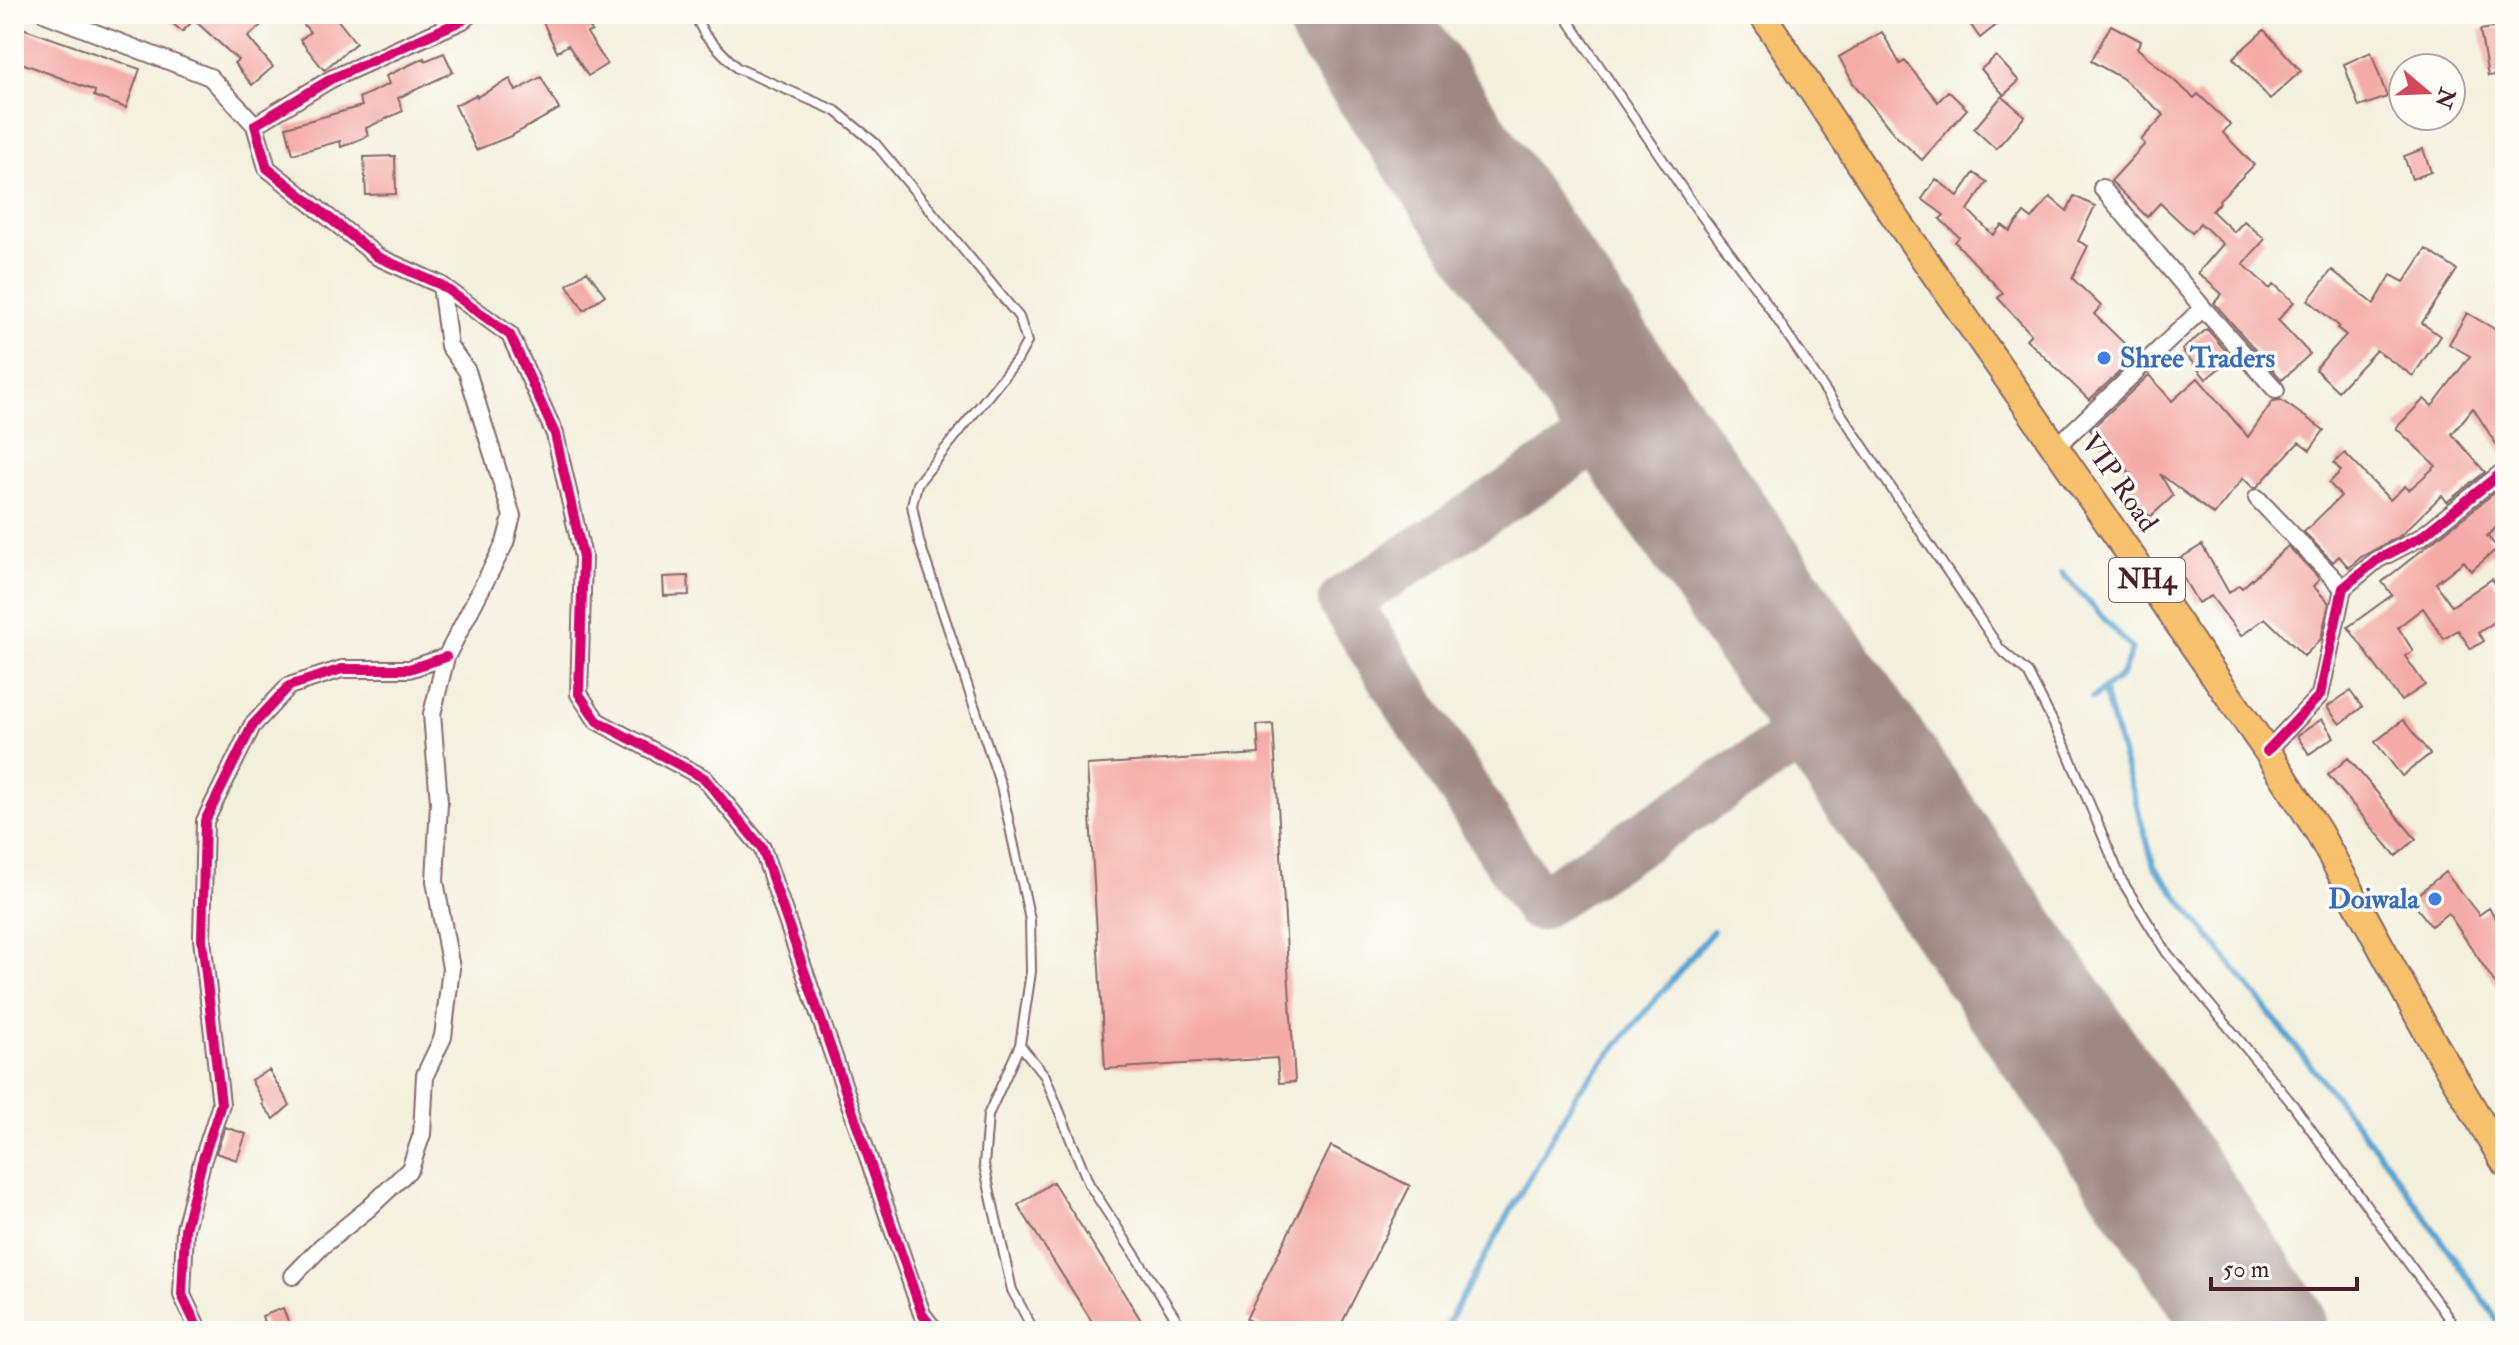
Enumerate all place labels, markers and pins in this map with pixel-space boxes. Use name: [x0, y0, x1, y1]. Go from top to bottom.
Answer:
place label: Shree Traders: [2120, 341, 2276, 376]
marker: Shree Traders: [2095, 349, 2113, 367]
place label: Doiwala: [2328, 882, 2420, 917]
marker: Doiwala: [2426, 890, 2444, 908]

